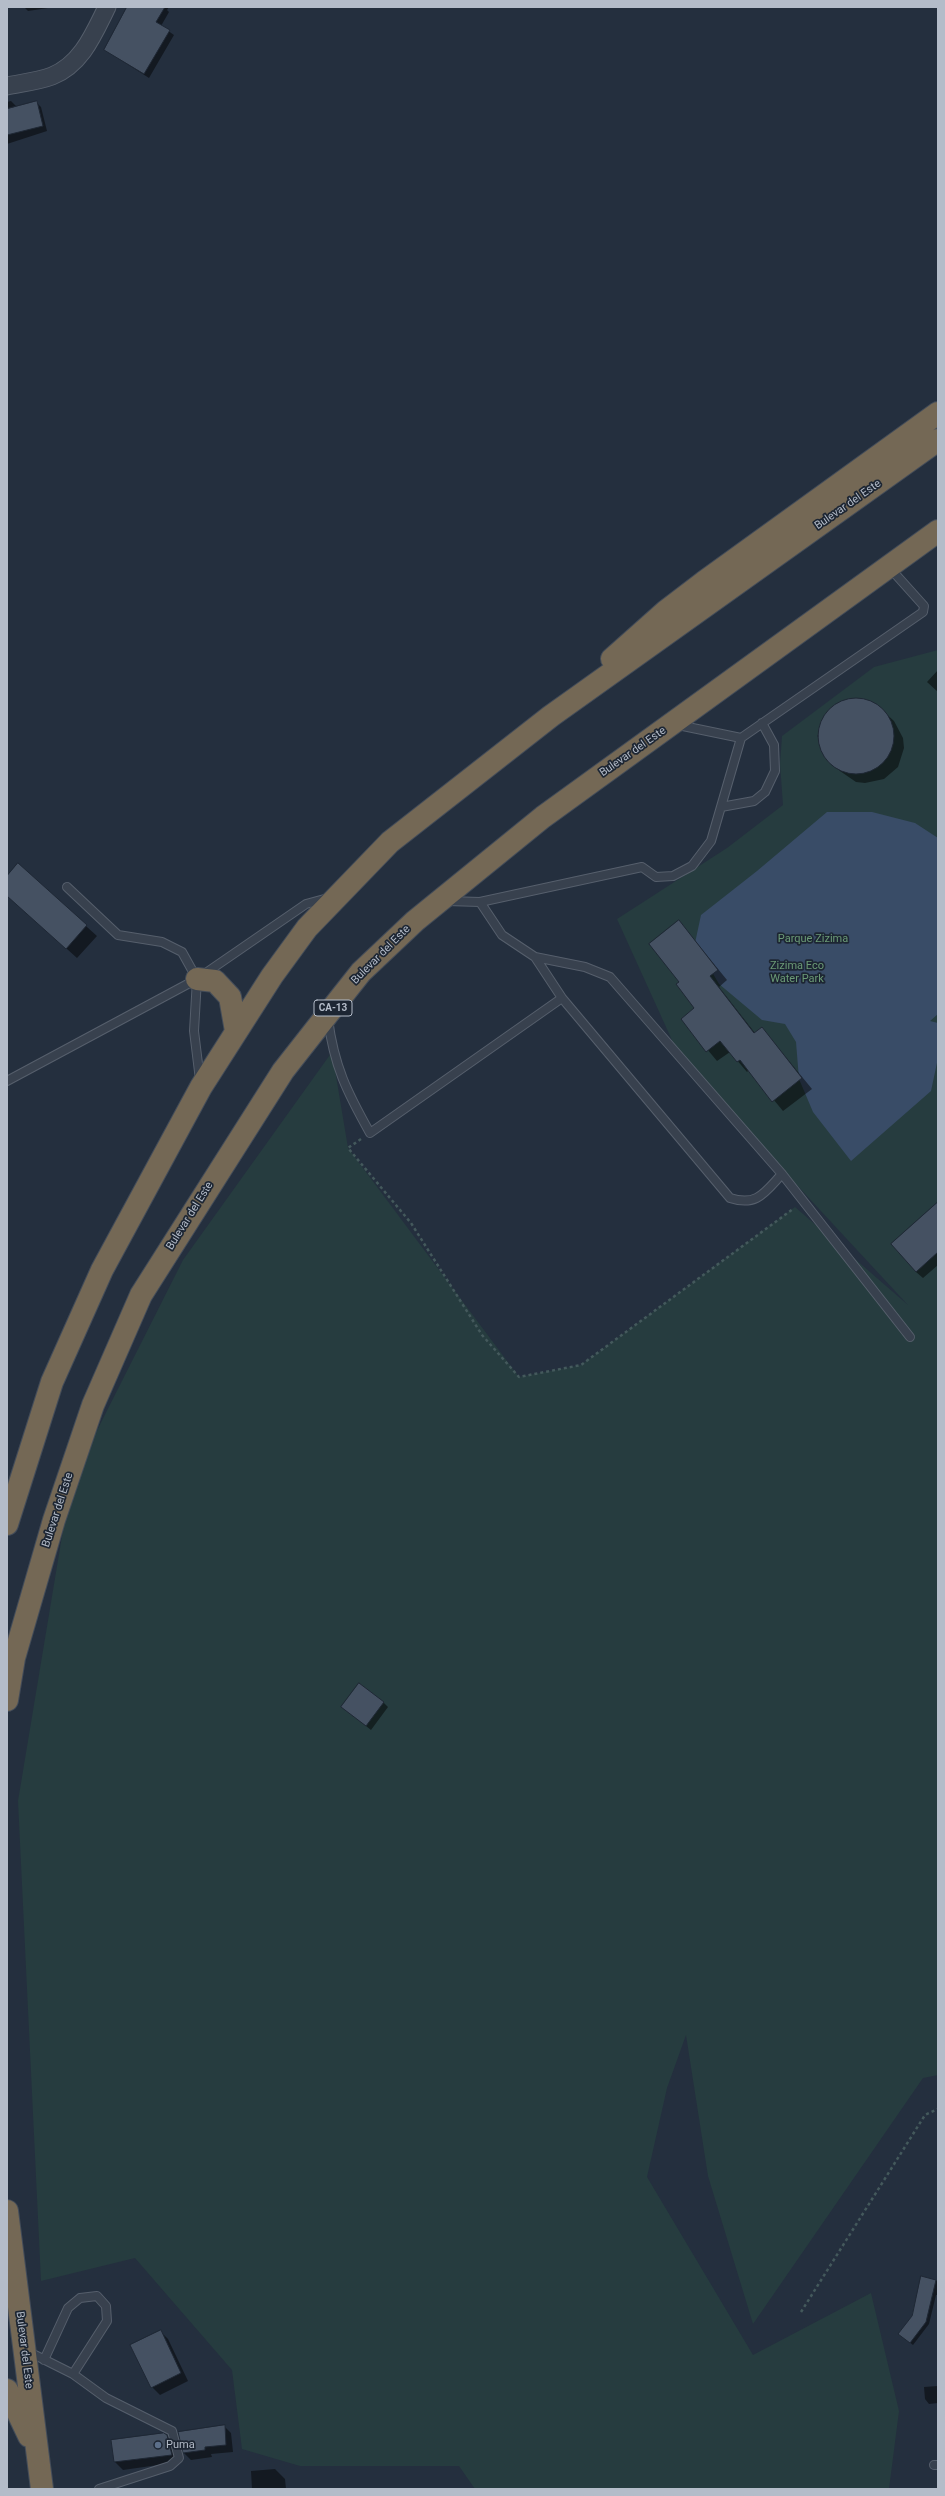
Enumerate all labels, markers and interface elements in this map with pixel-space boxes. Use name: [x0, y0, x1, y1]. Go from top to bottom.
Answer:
street label: Bulevar del Este: [812, 477, 884, 533]
street label: Bulevar del Este: [597, 724, 669, 780]
street label: Bulevar del Este: [349, 923, 413, 987]
park label: Parque Zizima: [778, 932, 848, 946]
park label: Zizima Eco Water Park: [770, 959, 824, 985]
road number: CA-13: [314, 1000, 352, 1016]
street label: Bulevar del Este: [164, 1179, 216, 1253]
street label: Bulevar del Este: [40, 1471, 76, 1549]
street label: Bulevar del Este: [13, 2311, 35, 2389]
place label: Puma: [166, 2438, 195, 2452]
marker: Puma: [153, 2440, 163, 2450]

